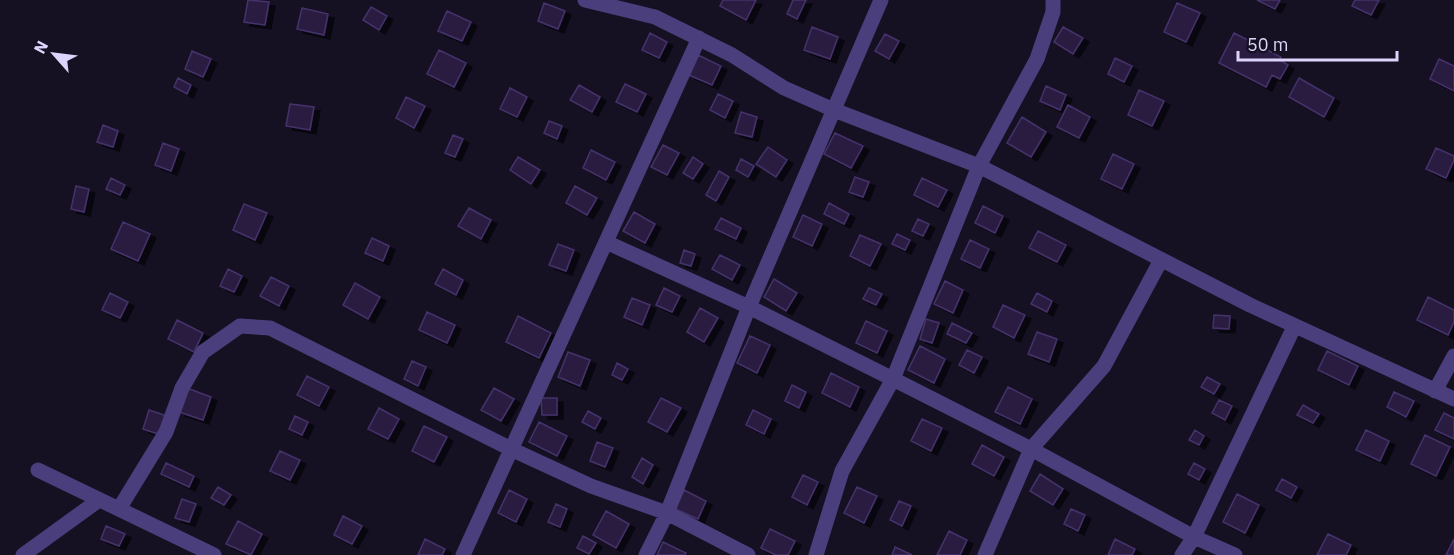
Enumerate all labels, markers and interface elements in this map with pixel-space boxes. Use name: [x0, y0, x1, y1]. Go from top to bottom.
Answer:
north arrow: [24, 24, 84, 84]
scale bar: [1238, 24, 1397, 62]
text: 50 m: [1247, 33, 1289, 56]
text: N: [29, 37, 52, 57]

